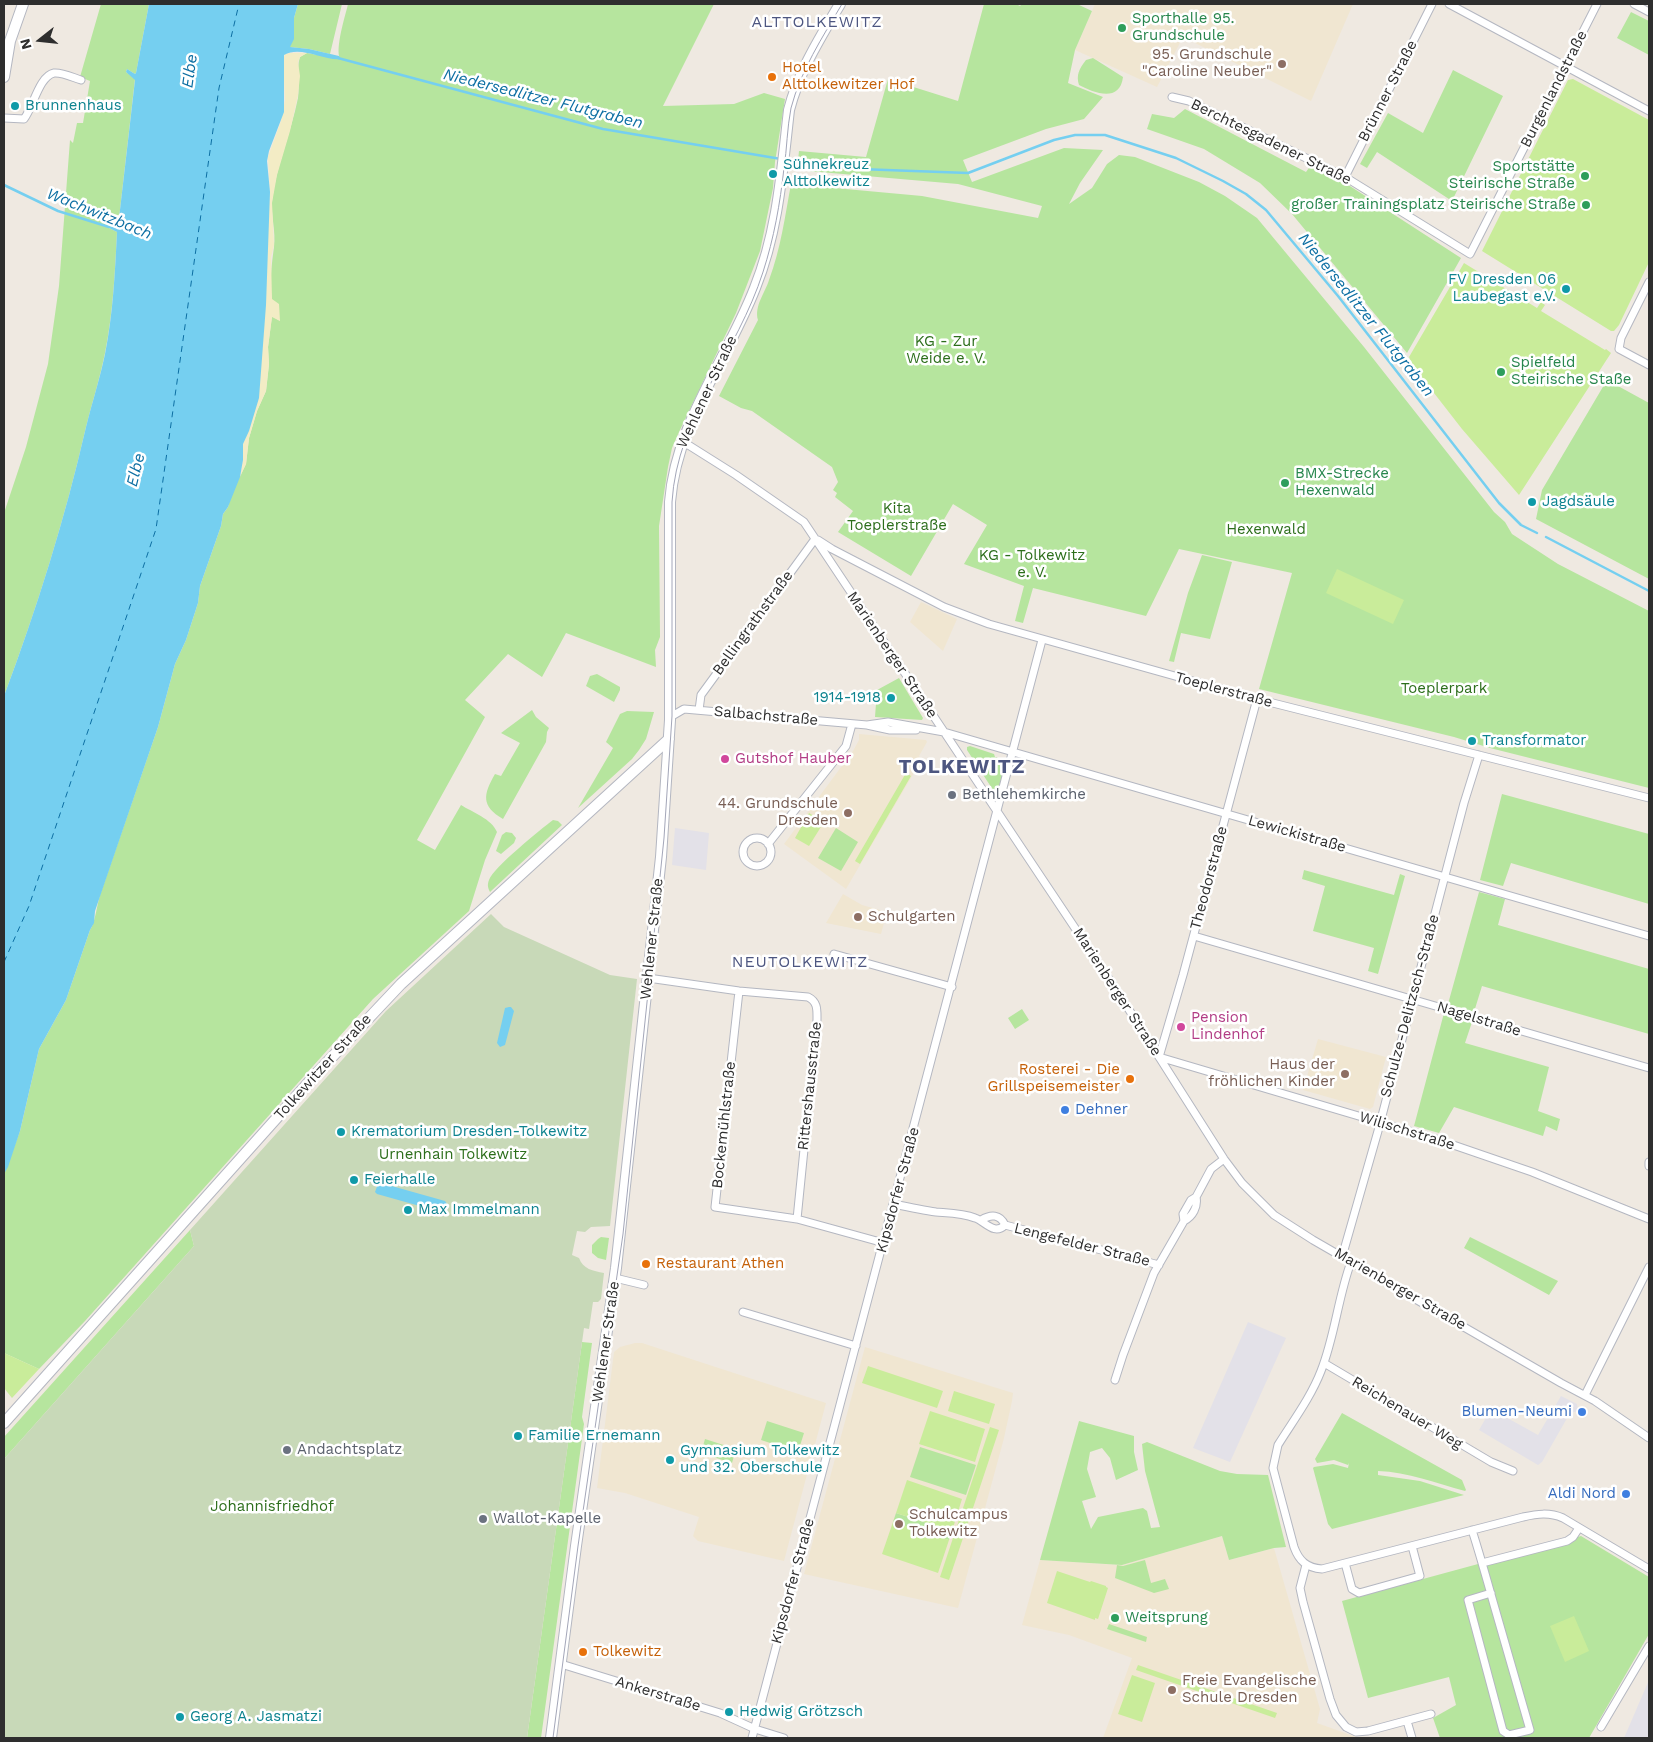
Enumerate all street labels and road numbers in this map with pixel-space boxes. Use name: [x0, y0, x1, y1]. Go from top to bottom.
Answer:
street label: Burgenlandstraße: [1517, 27, 1591, 151]
street label: Brünner Straße: [1355, 37, 1421, 145]
street label: Berchtesgadener Straße: [1188, 95, 1354, 189]
street label: Wehlener Straße: [673, 333, 741, 451]
street label: Bellingrathstraße: [709, 567, 797, 679]
street label: Marienberger Straße: [843, 588, 941, 722]
street label: Toeplerstraße: [1173, 668, 1275, 712]
street label: Salbachstraße: [713, 702, 819, 730]
street label: Lewickistraße: [1246, 811, 1348, 857]
street label: Theodorstraße: [1187, 824, 1231, 932]
street label: Wehlener Straße: [637, 877, 667, 1001]
street label: Schulze-Delitzsch-Straße: [1377, 912, 1443, 1100]
street label: Marienberger Straße: [1069, 925, 1165, 1059]
street label: Nagelstraße: [1435, 998, 1523, 1040]
street label: Tolkewitzer Straße: [271, 1010, 375, 1124]
street label: Rittershausstraße: [794, 1021, 826, 1151]
street label: Bockemühlstraße: [708, 1060, 740, 1190]
street label: Wilischstraße: [1357, 1108, 1457, 1154]
street label: Kipsdorfer Straße: [873, 1125, 923, 1255]
street label: Lengefelder Straße: [1012, 1219, 1152, 1271]
street label: Marienberger Straße: [1331, 1244, 1469, 1334]
street label: Wehlener Straße: [589, 1280, 623, 1404]
street label: Reichenauer Weg: [1348, 1373, 1466, 1453]
street label: Kipsdorfer Straße: [768, 1516, 818, 1646]
street label: Ankerstraße: [613, 1672, 703, 1716]

